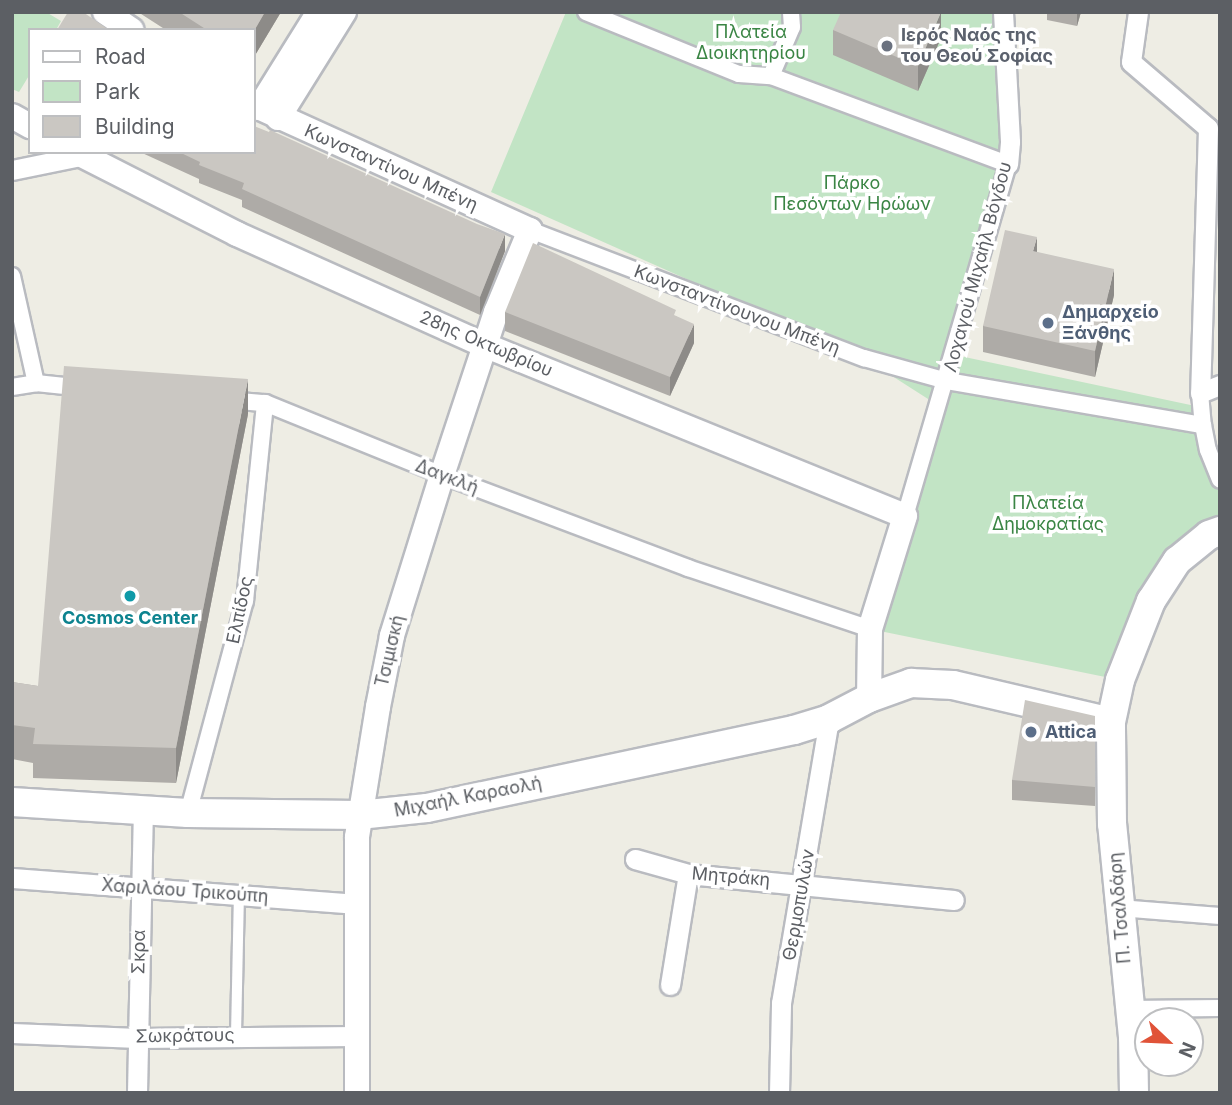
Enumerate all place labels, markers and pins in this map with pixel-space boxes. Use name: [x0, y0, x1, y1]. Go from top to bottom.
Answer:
place label: Ιερός Ναός της του Θεού Σοφίας: [901, 25, 1053, 68]
marker: Ιερός Ναός της του Θεού Σοφίας: [879, 38, 895, 54]
place label: Δημαρχείο Ξάνθης: [1062, 302, 1159, 344]
marker: Δημαρχείο Ξάνθης: [1040, 315, 1056, 331]
marker: Cosmos Center: [122, 588, 138, 604]
place label: Cosmos Center: [62, 607, 198, 629]
place label: Attica: [1045, 721, 1097, 743]
marker: Attica: [1023, 724, 1039, 740]

